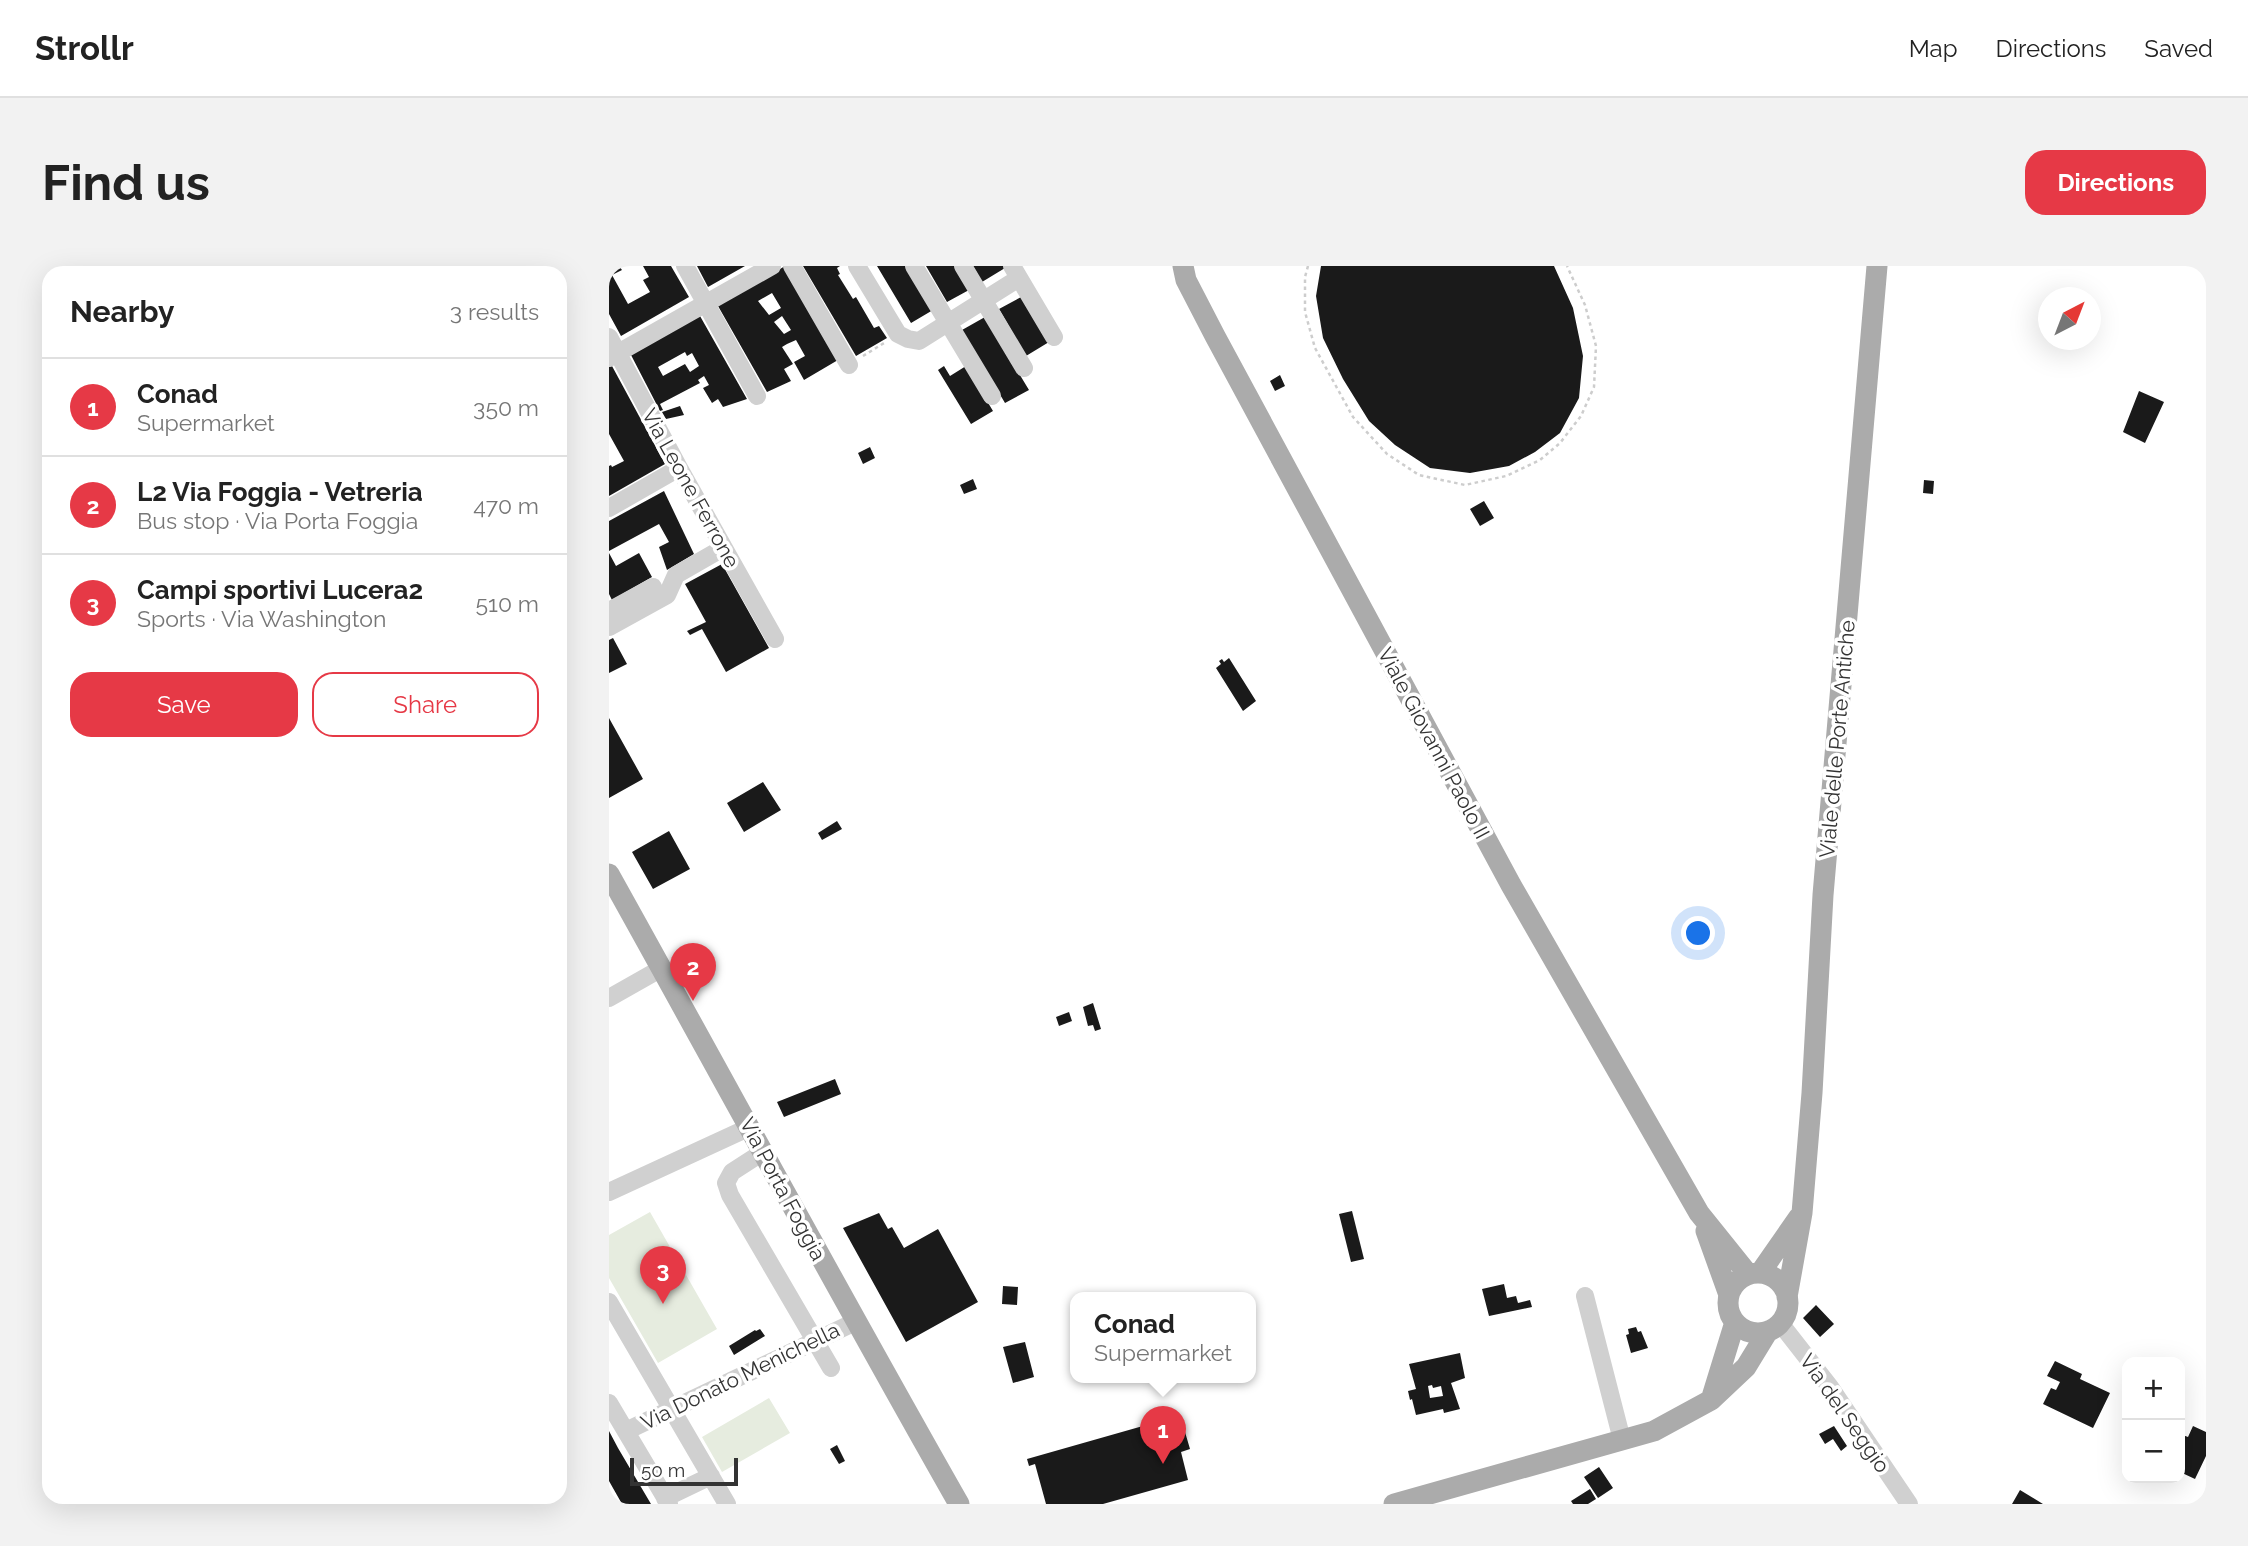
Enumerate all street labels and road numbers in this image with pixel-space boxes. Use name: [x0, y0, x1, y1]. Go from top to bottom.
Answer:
street label: Via Leone Ferrone: [637, 404, 745, 572]
street label: Viale delle Porte Antiche: [1814, 619, 1860, 859]
street label: Viale Giovanni Paolo II: [1373, 643, 1495, 843]
street label: Via Porta Foggia: [735, 1113, 831, 1265]
street label: Via Donato Menichella: [637, 1317, 843, 1435]
street label: Via del Seggio: [1795, 1349, 1895, 1477]

